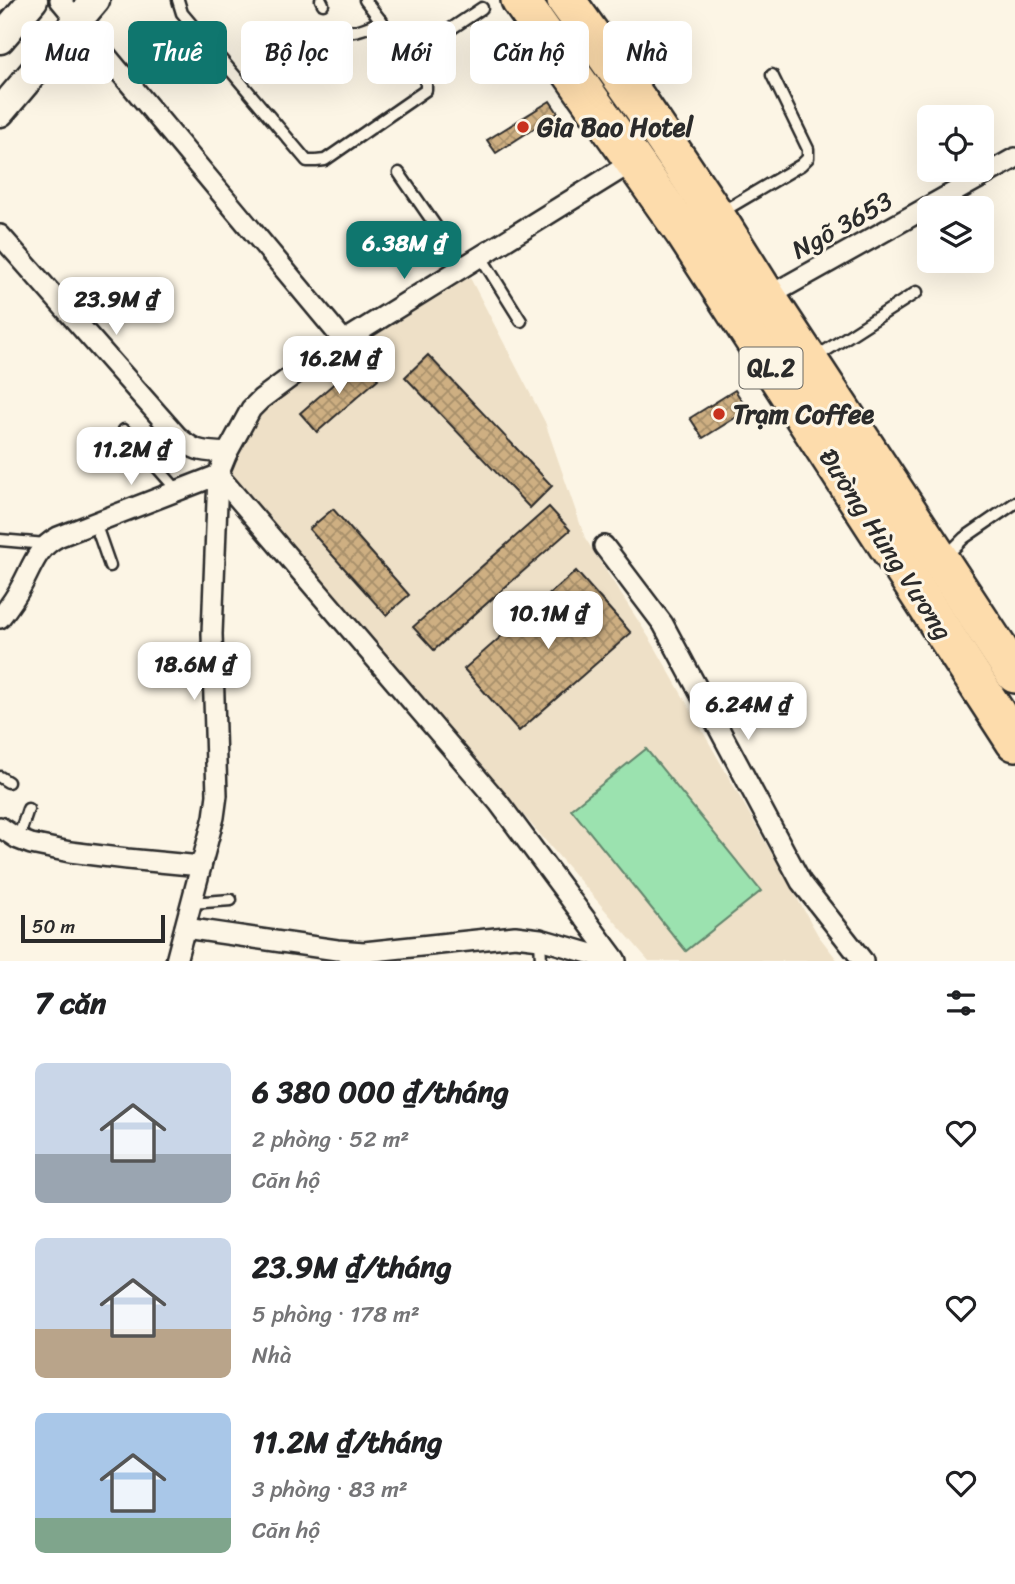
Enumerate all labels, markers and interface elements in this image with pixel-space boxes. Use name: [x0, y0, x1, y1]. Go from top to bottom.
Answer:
chip: Mua: [21, 21, 114, 84]
chip: Thuê: [128, 21, 227, 84]
chip: Bộ lọc: [241, 21, 353, 84]
chip: Mới: [367, 21, 456, 84]
chip: Căn hộ: [470, 21, 589, 84]
chip: Nhà: [603, 21, 692, 84]
place label: Gia Bao Hotel: [537, 104, 694, 150]
map controls: [917, 105, 994, 273]
button: locate: [917, 105, 994, 182]
marker: Gia Bao Hotel: [515, 119, 531, 135]
street label: Ngõ 3653: [783, 178, 901, 272]
button: layers: [917, 196, 994, 273]
pin: 6.38M ₫: [339, 222, 469, 281]
text: 6.38M ₫: [362, 223, 446, 264]
pin: 23.9M ₫: [51, 278, 181, 337]
text: 23.9M ₫: [74, 279, 158, 320]
pin: 16.2M ₫: [274, 336, 404, 396]
text: 16.2M ₫: [299, 338, 379, 379]
road number: QL.2: [740, 348, 802, 388]
place label: Trạm Coffee: [733, 391, 874, 437]
marker: Trạm Coffee: [711, 406, 727, 422]
pin: 11.2M ₫: [66, 428, 196, 487]
text: 11.2M ₫: [93, 429, 169, 470]
street label: Đường Hùng Vương: [806, 439, 966, 649]
pin: 10.1M ₫: [483, 592, 613, 651]
text: 10.1M ₫: [509, 593, 587, 634]
pin: 18.6M ₫: [129, 642, 259, 702]
text: 18.6M ₫: [154, 644, 234, 685]
pin: 6.24M ₫: [683, 682, 813, 742]
text: 6.24M ₫: [706, 684, 790, 725]
text: 50 m: [32, 910, 75, 943]
scale bar: [21, 912, 164, 944]
text: 7 căn: [35, 976, 106, 1030]
icon: filters: [942, 984, 980, 1022]
text: 6 380 000 ₫/tháng: [252, 1065, 509, 1119]
icon: home: [91, 1091, 175, 1175]
icon: heart: [942, 1114, 980, 1152]
text: 2 phòng · 52 m²: [252, 1119, 409, 1160]
text: Căn hộ: [252, 1160, 320, 1201]
text: 23.9M ₫/tháng: [252, 1240, 452, 1294]
icon: home: [91, 1266, 175, 1350]
icon: heart: [942, 1289, 980, 1327]
text: 5 phòng · 178 m²: [252, 1294, 420, 1335]
text: Nhà: [252, 1335, 292, 1376]
text: 11.2M ₫/tháng: [252, 1415, 442, 1469]
icon: home: [91, 1441, 175, 1525]
icon: heart: [942, 1464, 980, 1502]
text: 3 phòng · 83 m²: [252, 1469, 408, 1510]
text: Căn hộ: [252, 1510, 320, 1551]

